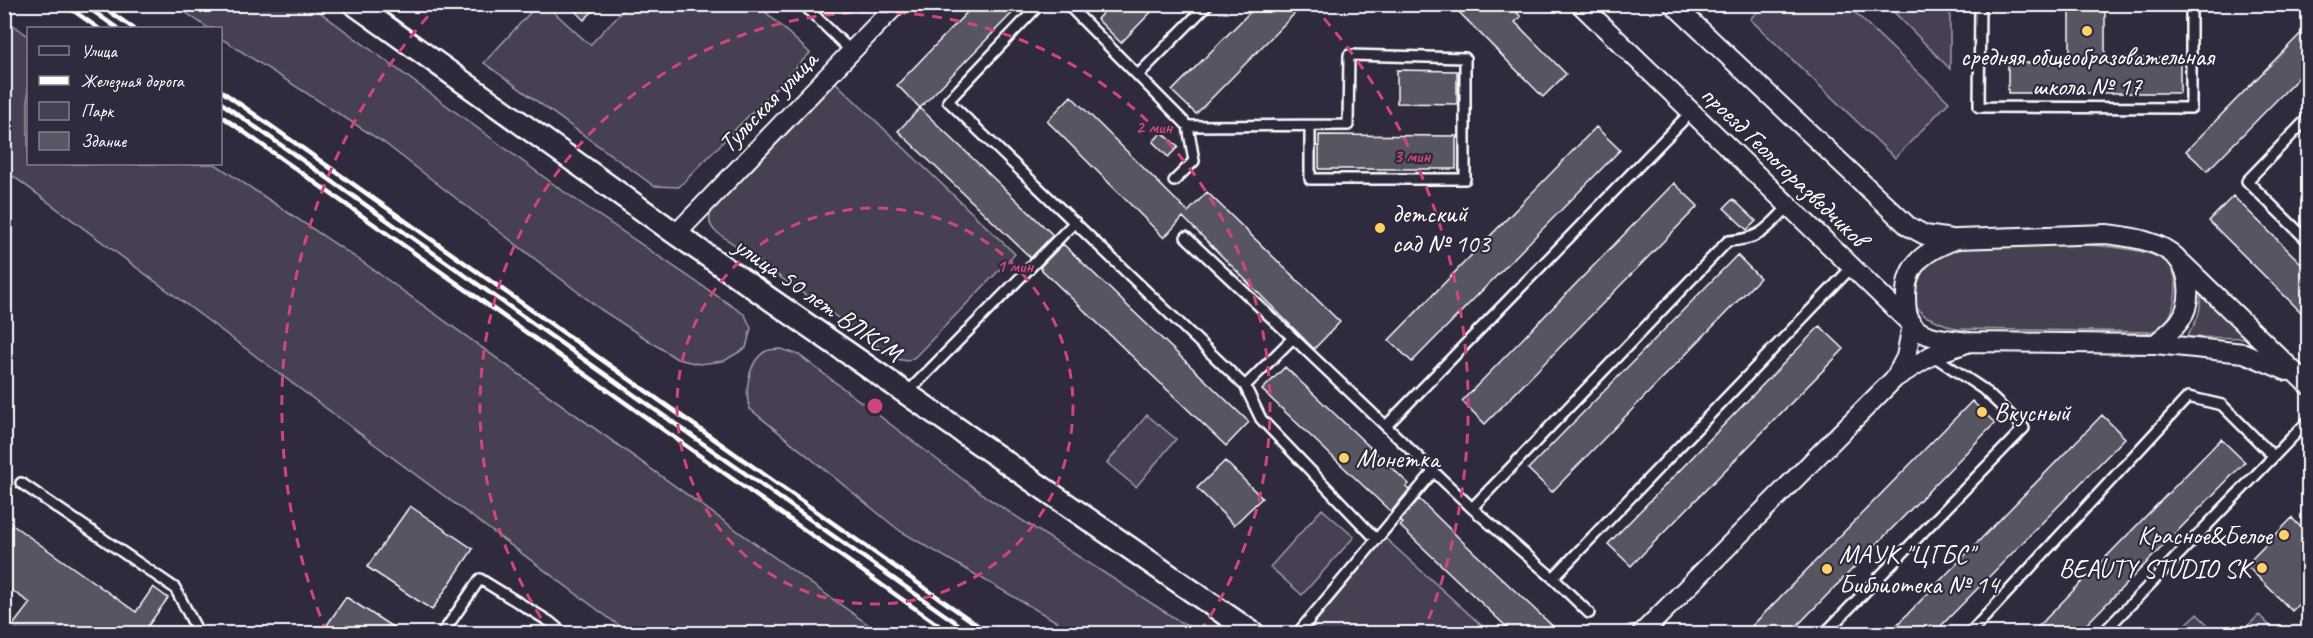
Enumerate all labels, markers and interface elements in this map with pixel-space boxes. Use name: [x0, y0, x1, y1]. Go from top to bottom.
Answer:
marker: средняя общеобразовательная школа № 17: [2080, 24, 2094, 38]
legend: [27, 27, 222, 165]
text: Улица: [81, 40, 118, 62]
place label: средняя общеобразовательная школа № 17: [1960, 40, 2216, 103]
street label: Тульская улица: [711, 42, 826, 160]
text: Железная дорога: [81, 70, 185, 93]
street label: проезд Геологоразведчиков: [1694, 78, 1878, 258]
text: Парк: [81, 100, 115, 122]
text: 2 мин: [1136, 116, 1173, 138]
text: Здание: [81, 130, 127, 152]
text: 3 мин: [1394, 145, 1431, 167]
place label: детский сад № 103: [1392, 197, 1492, 260]
marker: детский сад № 103: [1373, 221, 1387, 235]
street label: улица 50 лет ВЛКСМ: [726, 228, 910, 370]
text: 1 мин: [997, 255, 1034, 277]
centre of rings: [865, 396, 885, 416]
place label: Вкусный: [1994, 396, 2072, 429]
marker: Вкусный: [1975, 405, 1989, 419]
place label: Монетка: [1356, 442, 1441, 475]
marker: Монетка: [1337, 451, 1351, 465]
place label: Красное&Белое: [2137, 519, 2274, 552]
marker: Красное&Белое: [2277, 528, 2291, 542]
place label: МАУК "ЦГБС" Библиотека № 14: [1839, 538, 2001, 601]
place label: BEAUTY STUDIO SK: [2059, 552, 2254, 585]
marker: BEAUTY STUDIO SK: [2255, 561, 2269, 575]
marker: МАУК "ЦГБС" Библиотека № 14: [1820, 562, 1834, 576]

